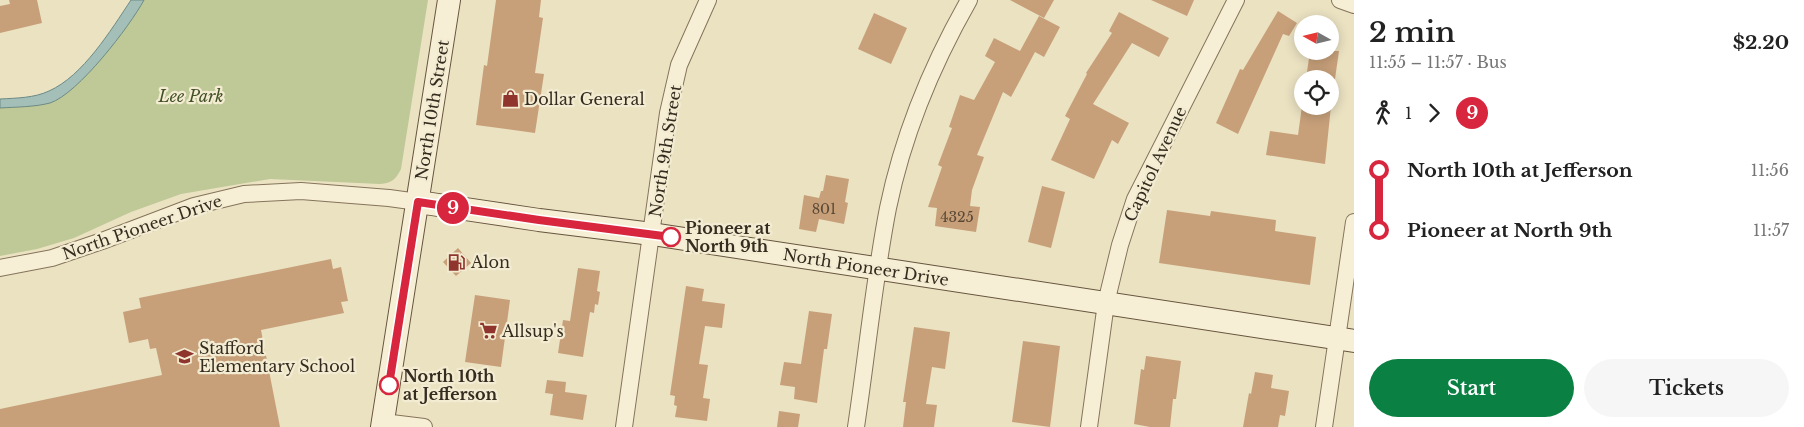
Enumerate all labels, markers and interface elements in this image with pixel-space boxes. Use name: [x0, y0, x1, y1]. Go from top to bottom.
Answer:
north arrow: [1294, 15, 1339, 60]
map controls: [1294, 15, 1339, 115]
text: 2 min: [1369, 15, 1455, 50]
text: $2.20: [1733, 31, 1789, 54]
street label: North 10th Street: [411, 38, 453, 182]
text: 11:55 – 11:57 · Bus: [1369, 52, 1507, 72]
button: locate: [1294, 70, 1339, 115]
street label: North 9th Street: [645, 83, 685, 219]
park label: Lee Park: [157, 86, 224, 106]
shop icon: Dollar General: [500, 89, 520, 109]
place label: Dollar General: [524, 89, 645, 109]
icon: walk: [1369, 99, 1397, 127]
icon: forward: [1420, 99, 1448, 127]
text: 9: [1466, 102, 1478, 124]
street label: Capitol Avenue: [1120, 103, 1190, 225]
text: 1: [1405, 103, 1412, 123]
text: North 10th at Jefferson: [1407, 159, 1633, 182]
text: 11:56: [1751, 160, 1789, 180]
street label: North Pioneer Drive: [60, 190, 224, 264]
line badge: 9: [437, 192, 469, 224]
text: 9: [447, 197, 459, 219]
house number: 801: [812, 200, 836, 218]
house number: 4325: [940, 208, 974, 226]
place label: Pioneer at North 9th: [685, 218, 771, 256]
text: Pioneer at North 9th: [1407, 219, 1612, 242]
text: 11:57: [1753, 220, 1789, 240]
marker: Pioneer at North 9th: [661, 227, 681, 247]
street label: North Pioneer Drive: [782, 244, 950, 290]
fuel station icon: Alon: [447, 252, 467, 272]
place label: Alon: [470, 252, 510, 272]
supermarket icon: Allsup's: [478, 321, 498, 341]
place label: Allsup's: [501, 321, 564, 341]
place label: Stafford Elementary School: [199, 338, 355, 376]
school or university icon: Stafford Elementary School: [175, 347, 195, 367]
button: Start: [1369, 359, 1574, 417]
button: Tickets: [1584, 359, 1789, 417]
place label: North 10th at Jefferson: [403, 366, 498, 404]
marker: North 10th at Jefferson: [379, 375, 399, 395]

